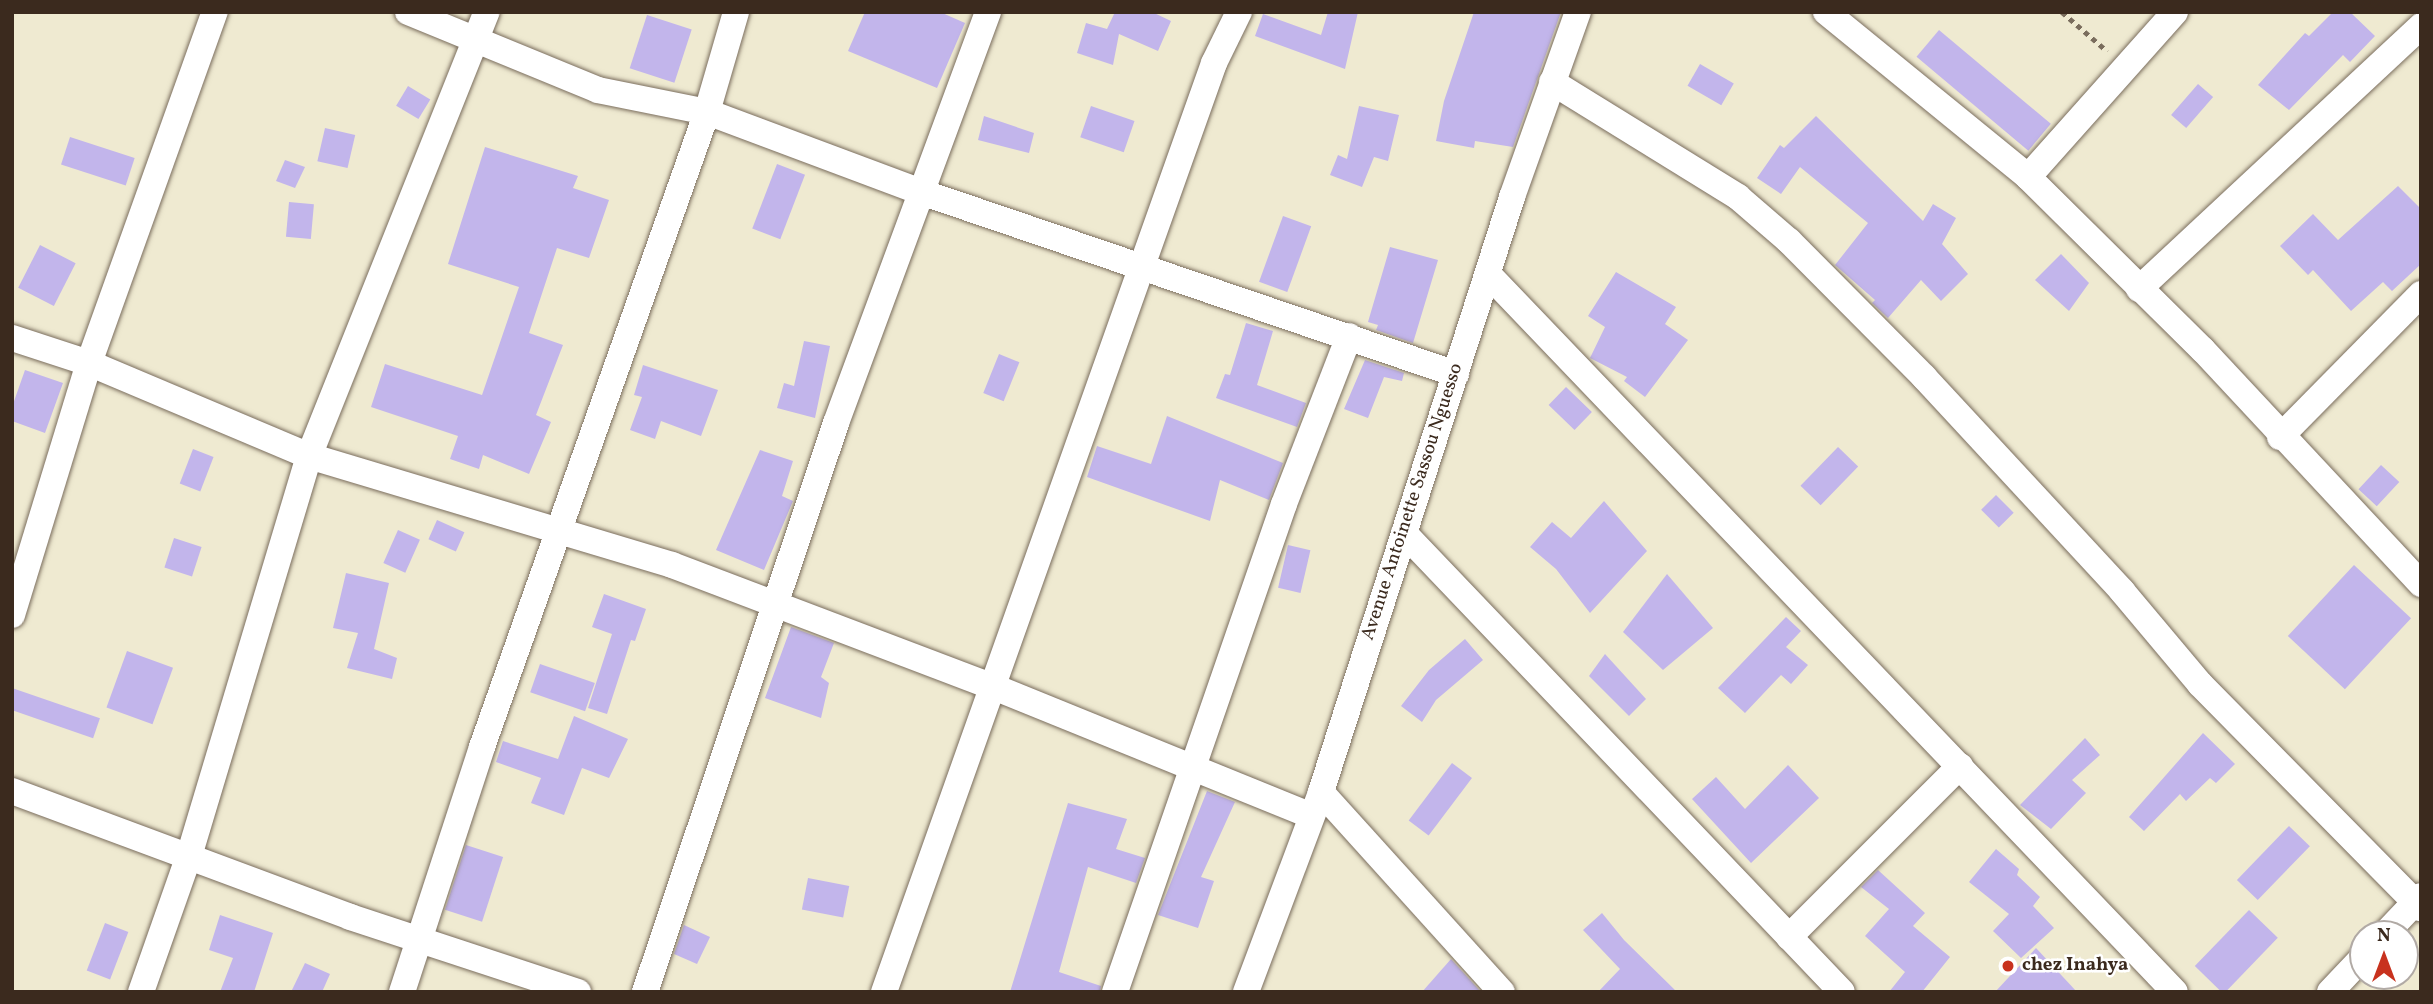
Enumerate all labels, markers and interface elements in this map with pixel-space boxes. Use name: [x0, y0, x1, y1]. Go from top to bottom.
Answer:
street label: Avenue Antoinette Sassou Nguesso: [1357, 361, 1469, 643]
north arrow: [2349, 920, 2419, 990]
text: N: [2377, 923, 2391, 949]
place label: chez Inahya: [2022, 955, 2128, 977]
marker: chez Inahya: [2000, 958, 2016, 974]

